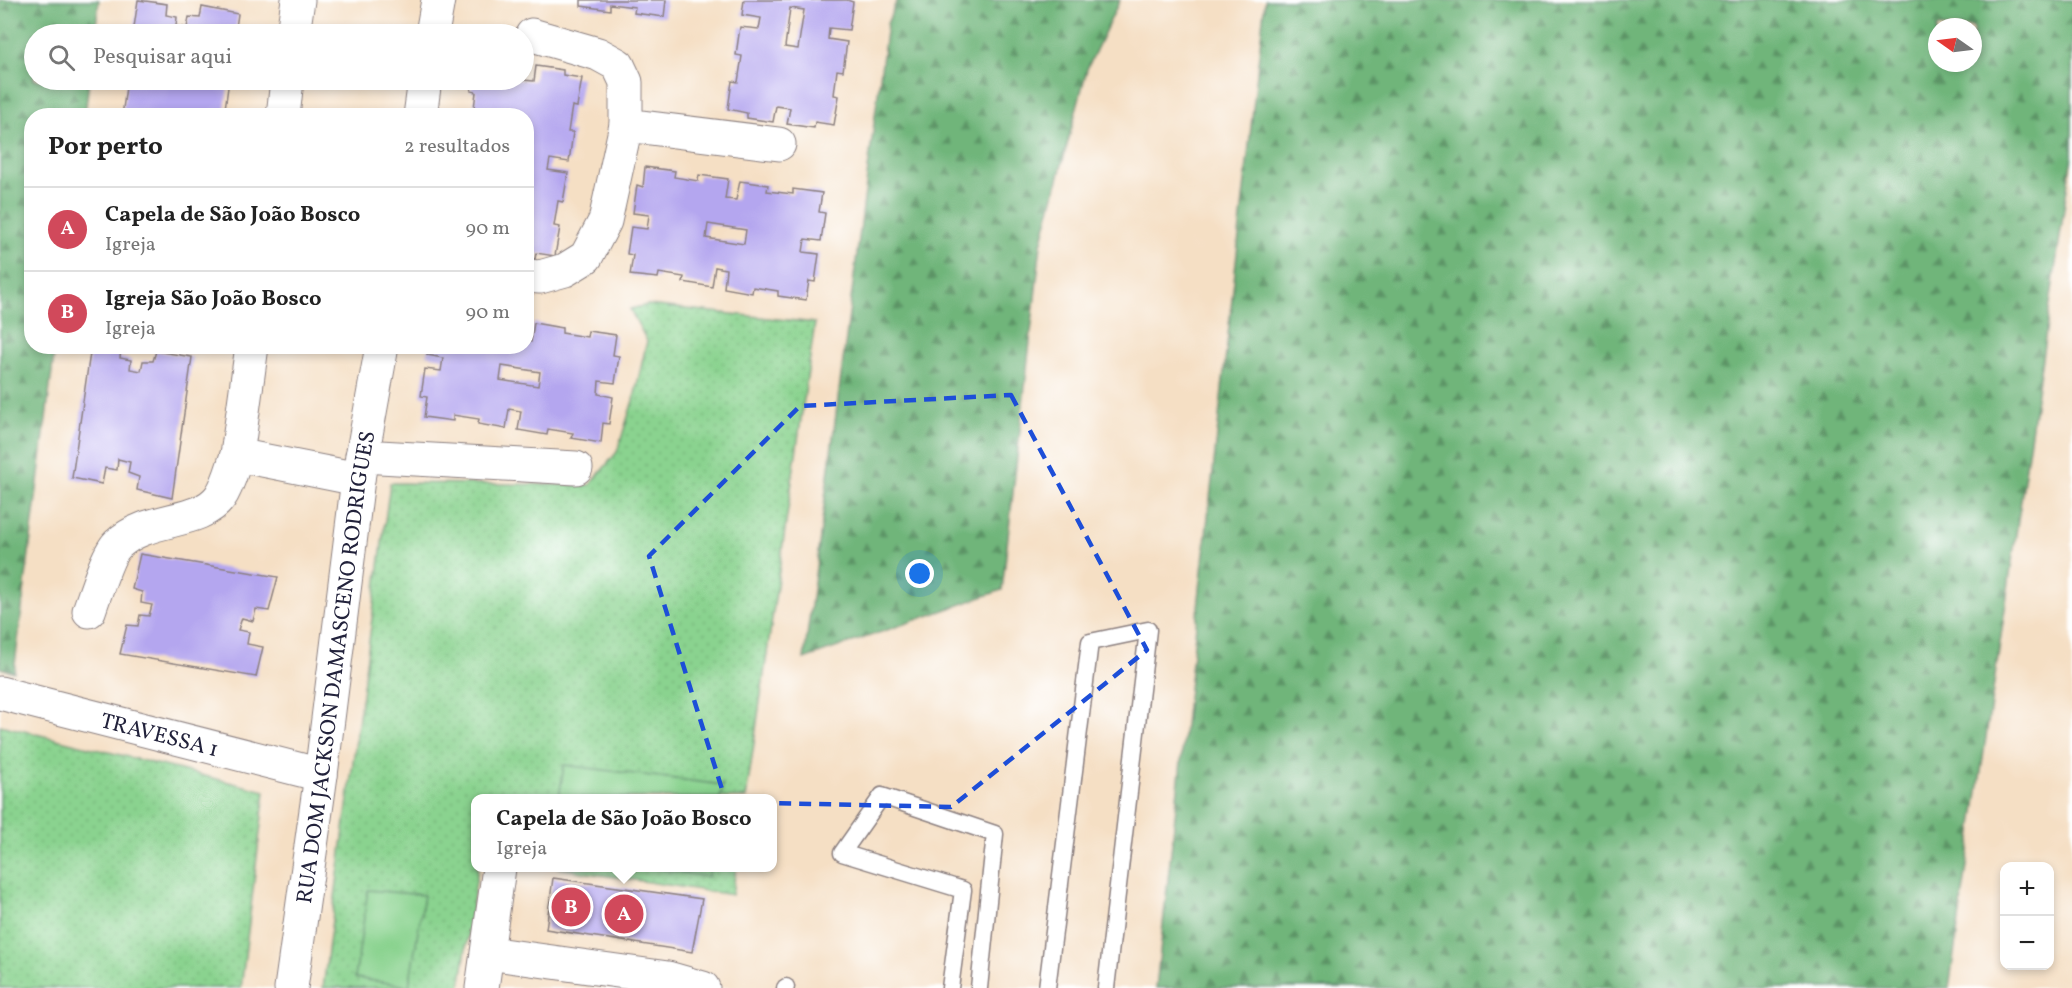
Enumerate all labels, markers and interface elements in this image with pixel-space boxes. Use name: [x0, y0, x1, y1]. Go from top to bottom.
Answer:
north arrow: [1928, 18, 1982, 72]
search box: [24, 24, 534, 90]
icon: search: [45, 41, 78, 74]
text: Pesquisar aqui: [93, 42, 232, 73]
text: Por perto: [48, 129, 163, 165]
text: 2 resultados: [404, 133, 510, 161]
text: Capela de São João Bosco: [105, 200, 360, 231]
text: A: [60, 215, 75, 243]
text: 90 m: [466, 215, 510, 243]
text: Igreja: [105, 231, 156, 259]
text: Igreja São João Bosco: [105, 284, 322, 315]
text: B: [61, 299, 74, 327]
text: 90 m: [466, 299, 510, 327]
text: Igreja: [105, 315, 156, 343]
street label: RUA DOM JACKSON DAMASCENO RODRIGUES: [290, 429, 384, 906]
your location: [905, 559, 934, 588]
street label: TRAVESSA 1: [97, 706, 222, 766]
popup: [471, 794, 777, 872]
text: Capela de São João Bosco: [496, 804, 752, 835]
text: Igreja: [496, 835, 547, 863]
map controls: [2000, 862, 2054, 970]
button: +: [2000, 862, 2054, 916]
pin: B: [552, 884, 590, 930]
pin: A: [604, 892, 644, 936]
button: −: [2000, 916, 2054, 970]

